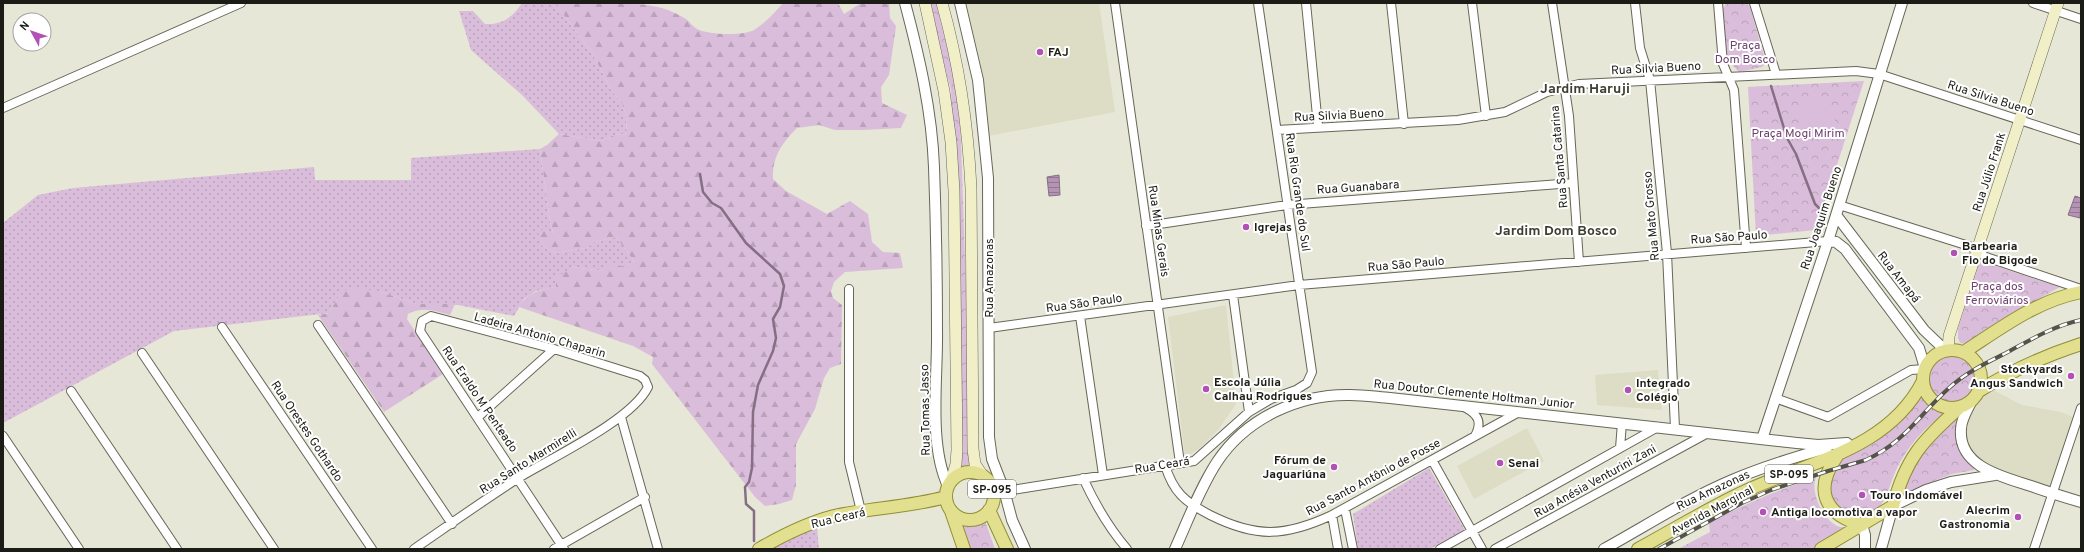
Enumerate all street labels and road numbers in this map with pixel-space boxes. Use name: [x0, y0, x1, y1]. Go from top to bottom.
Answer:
street label: Rua Silvia Bueno: [1611, 59, 1702, 79]
street label: Rua Silvia Bueno: [1945, 77, 2036, 121]
street label: Rua Santa Catarina: [1548, 105, 1572, 209]
street label: Rua Silvia Bueno: [1294, 106, 1385, 126]
street label: Rua Júlio Frank: [1970, 131, 2010, 214]
street label: Rua Rio Grande do Sul: [1281, 132, 1313, 253]
street label: Rua Joaquim Bueno: [1798, 164, 1846, 272]
street label: Rua Mato Grosso: [1640, 170, 1664, 262]
street label: Rua Guanabara: [1316, 177, 1400, 199]
street label: Rua Minas Gerais: [1144, 184, 1172, 278]
street label: Rua São Paulo: [1690, 227, 1768, 249]
street label: Rua Amazonas: [982, 238, 998, 318]
street label: Rua Amapá: [1873, 249, 1923, 307]
street label: Rua São Paulo: [1367, 254, 1445, 276]
street label: Rua São Paulo: [1045, 291, 1124, 317]
street label: Ladeira Antonio Chaparin: [472, 309, 608, 362]
street label: Rua Eraldo M Penteado: [438, 343, 521, 456]
street label: Rua Tomas Jasso: [917, 364, 935, 456]
street label: Rua Doutor Clemente Holtman Junior: [1373, 377, 1575, 414]
street label: Rua Orestes Gothardo: [266, 378, 346, 485]
street label: Rua Santo Marmirelli: [477, 425, 580, 498]
street label: Rua Santo Antônio de Posse: [1303, 435, 1444, 520]
street label: Rua Anésia Venturini Zani: [1532, 442, 1659, 522]
street label: Rua Ceará: [1134, 454, 1191, 478]
road number: SP-095: [1765, 465, 1813, 483]
street label: Rua Amazonas: [1674, 467, 1753, 515]
road number: SP-095: [968, 480, 1016, 498]
street label: Avenida Marginal: [1668, 482, 1757, 540]
street label: Rua Ceará: [809, 505, 867, 533]

